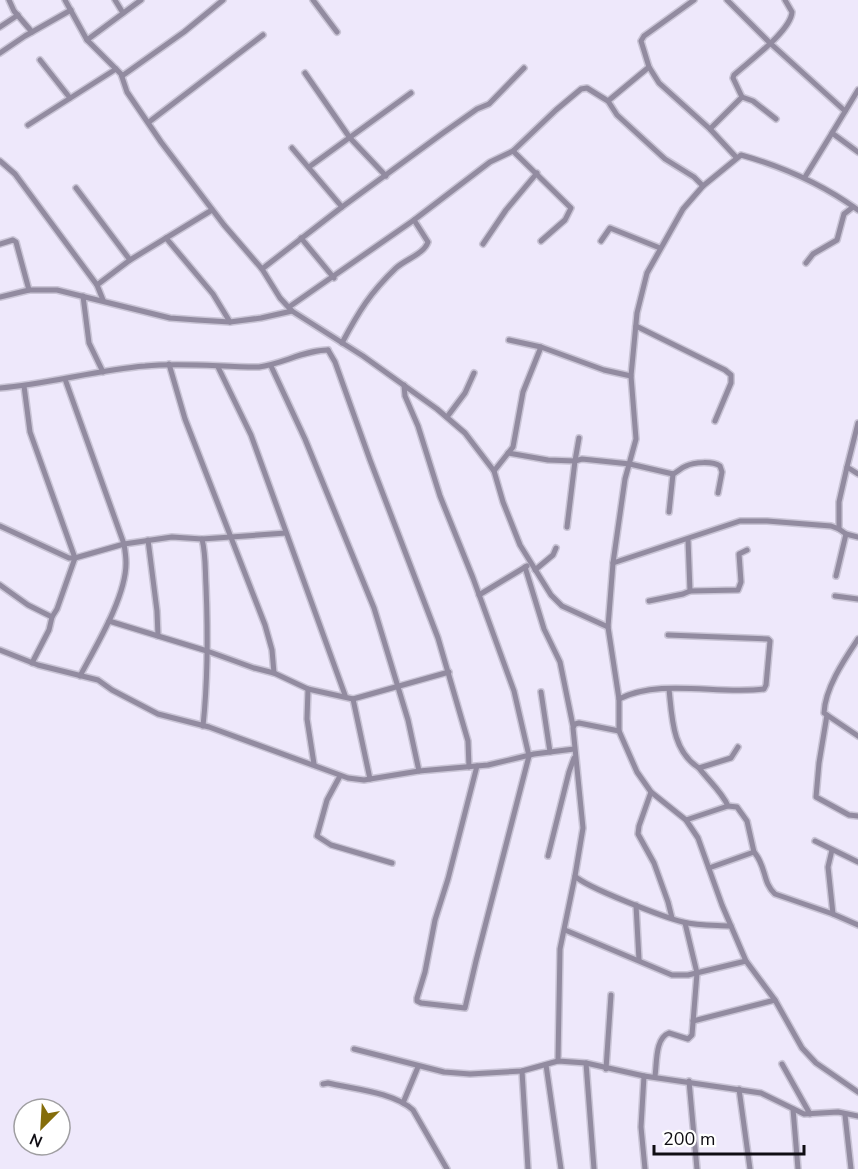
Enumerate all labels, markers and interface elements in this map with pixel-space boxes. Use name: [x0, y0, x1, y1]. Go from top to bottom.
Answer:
north arrow: [12, 1097, 72, 1157]
scale bar: [654, 1118, 804, 1156]
text: N: [26, 1127, 46, 1152]
text: 200 m: [663, 1127, 715, 1151]

